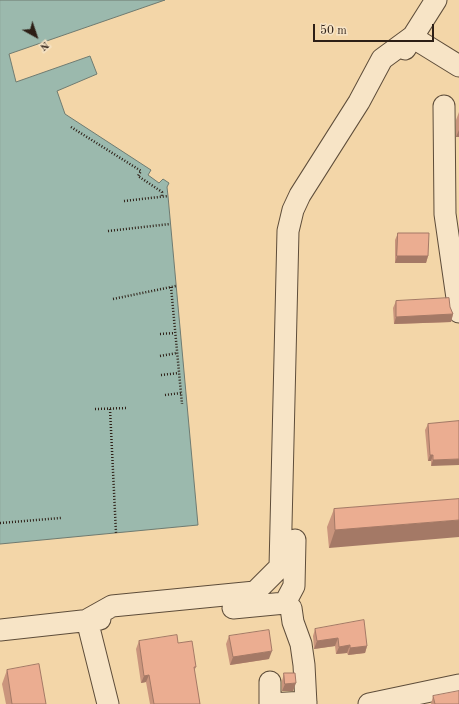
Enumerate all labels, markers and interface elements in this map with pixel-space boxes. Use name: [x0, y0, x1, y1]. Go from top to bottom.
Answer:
north arrow: [16, 16, 56, 56]
scale bar: [315, 16, 436, 42]
text: 50 m: [320, 25, 347, 37]
text: N: [37, 39, 51, 52]

